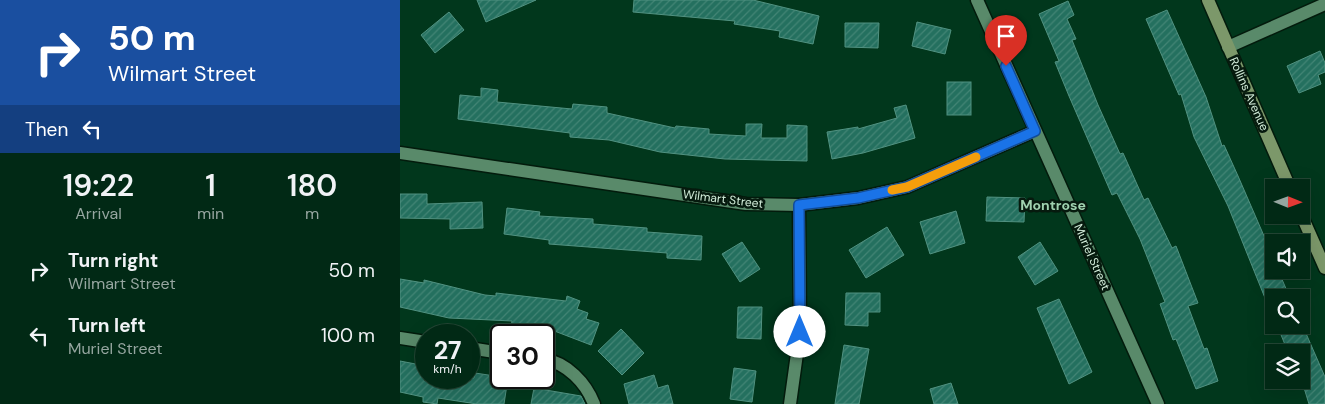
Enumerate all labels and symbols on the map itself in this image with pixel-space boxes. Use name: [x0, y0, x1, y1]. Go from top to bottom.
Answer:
pin: [985, 15, 1027, 66]
street label: Rollins Avenue: [1226, 55, 1272, 134]
north arrow: [1265, 179, 1310, 224]
street label: Wilmart Street: [682, 186, 764, 212]
district label: Montrose: [1020, 196, 1086, 214]
street label: Muriel Street: [1070, 221, 1114, 293]
position arrow: [773, 305, 825, 357]
speed limit sign: 30: [490, 324, 555, 389]

